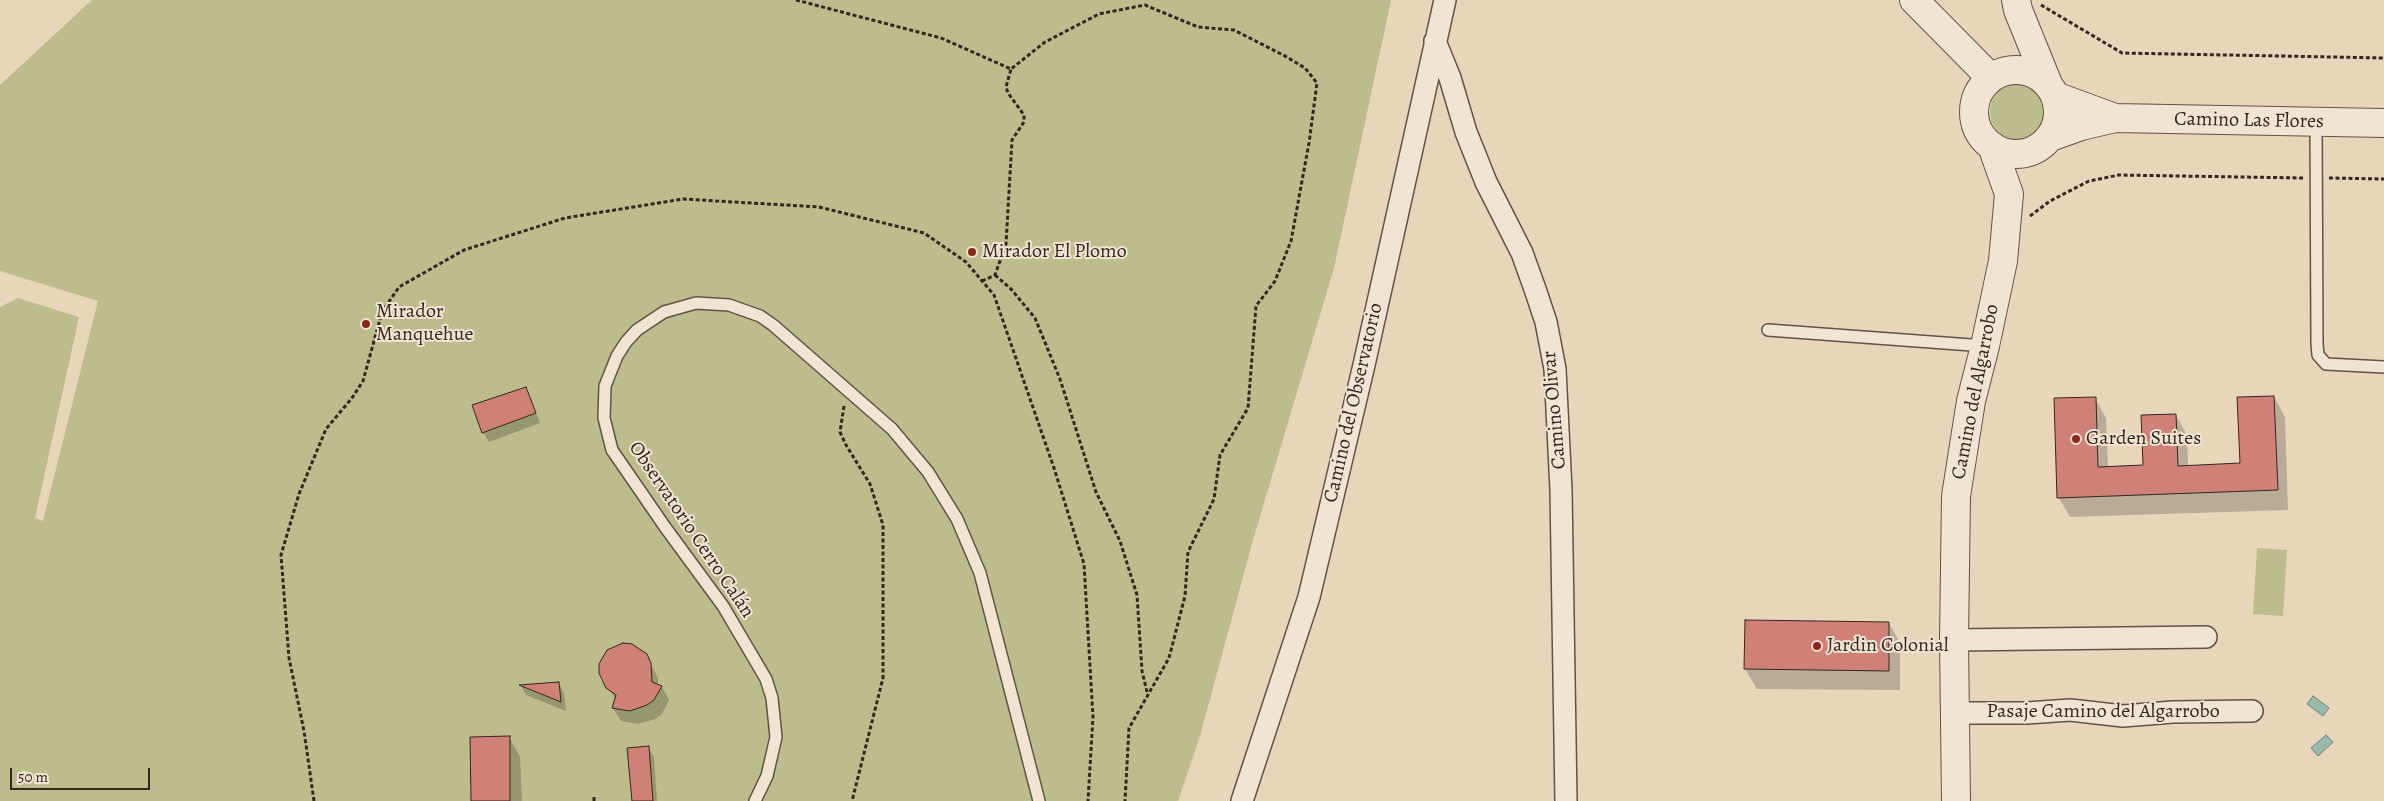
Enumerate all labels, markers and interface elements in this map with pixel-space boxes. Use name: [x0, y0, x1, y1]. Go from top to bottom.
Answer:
street label: Camino Las Flores: [2174, 108, 2324, 134]
place label: Mirador El Plomo: [982, 240, 1127, 264]
marker: Mirador El Plomo: [966, 246, 978, 258]
place label: Mirador Manquehue: [376, 300, 474, 347]
street label: Camino del Observatorio: [1319, 301, 1389, 505]
street label: Camino del Algarrobo: [1947, 302, 2005, 482]
marker: Mirador Manquehue: [360, 318, 372, 330]
street label: Camino Olivar: [1538, 350, 1572, 470]
place label: Garden Suites: [2086, 427, 2201, 451]
marker: Garden Suites: [2070, 433, 2082, 445]
street label: Observatorio Cerro Calán: [623, 437, 759, 623]
place label: Jardin Colonial: [1827, 634, 1949, 658]
marker: Jardin Colonial: [1811, 640, 1823, 652]
street label: Pasaje Camino del Algarrobo: [1986, 700, 2220, 724]
scale bar: [12, 758, 152, 790]
text: 50 m: [18, 767, 48, 787]

